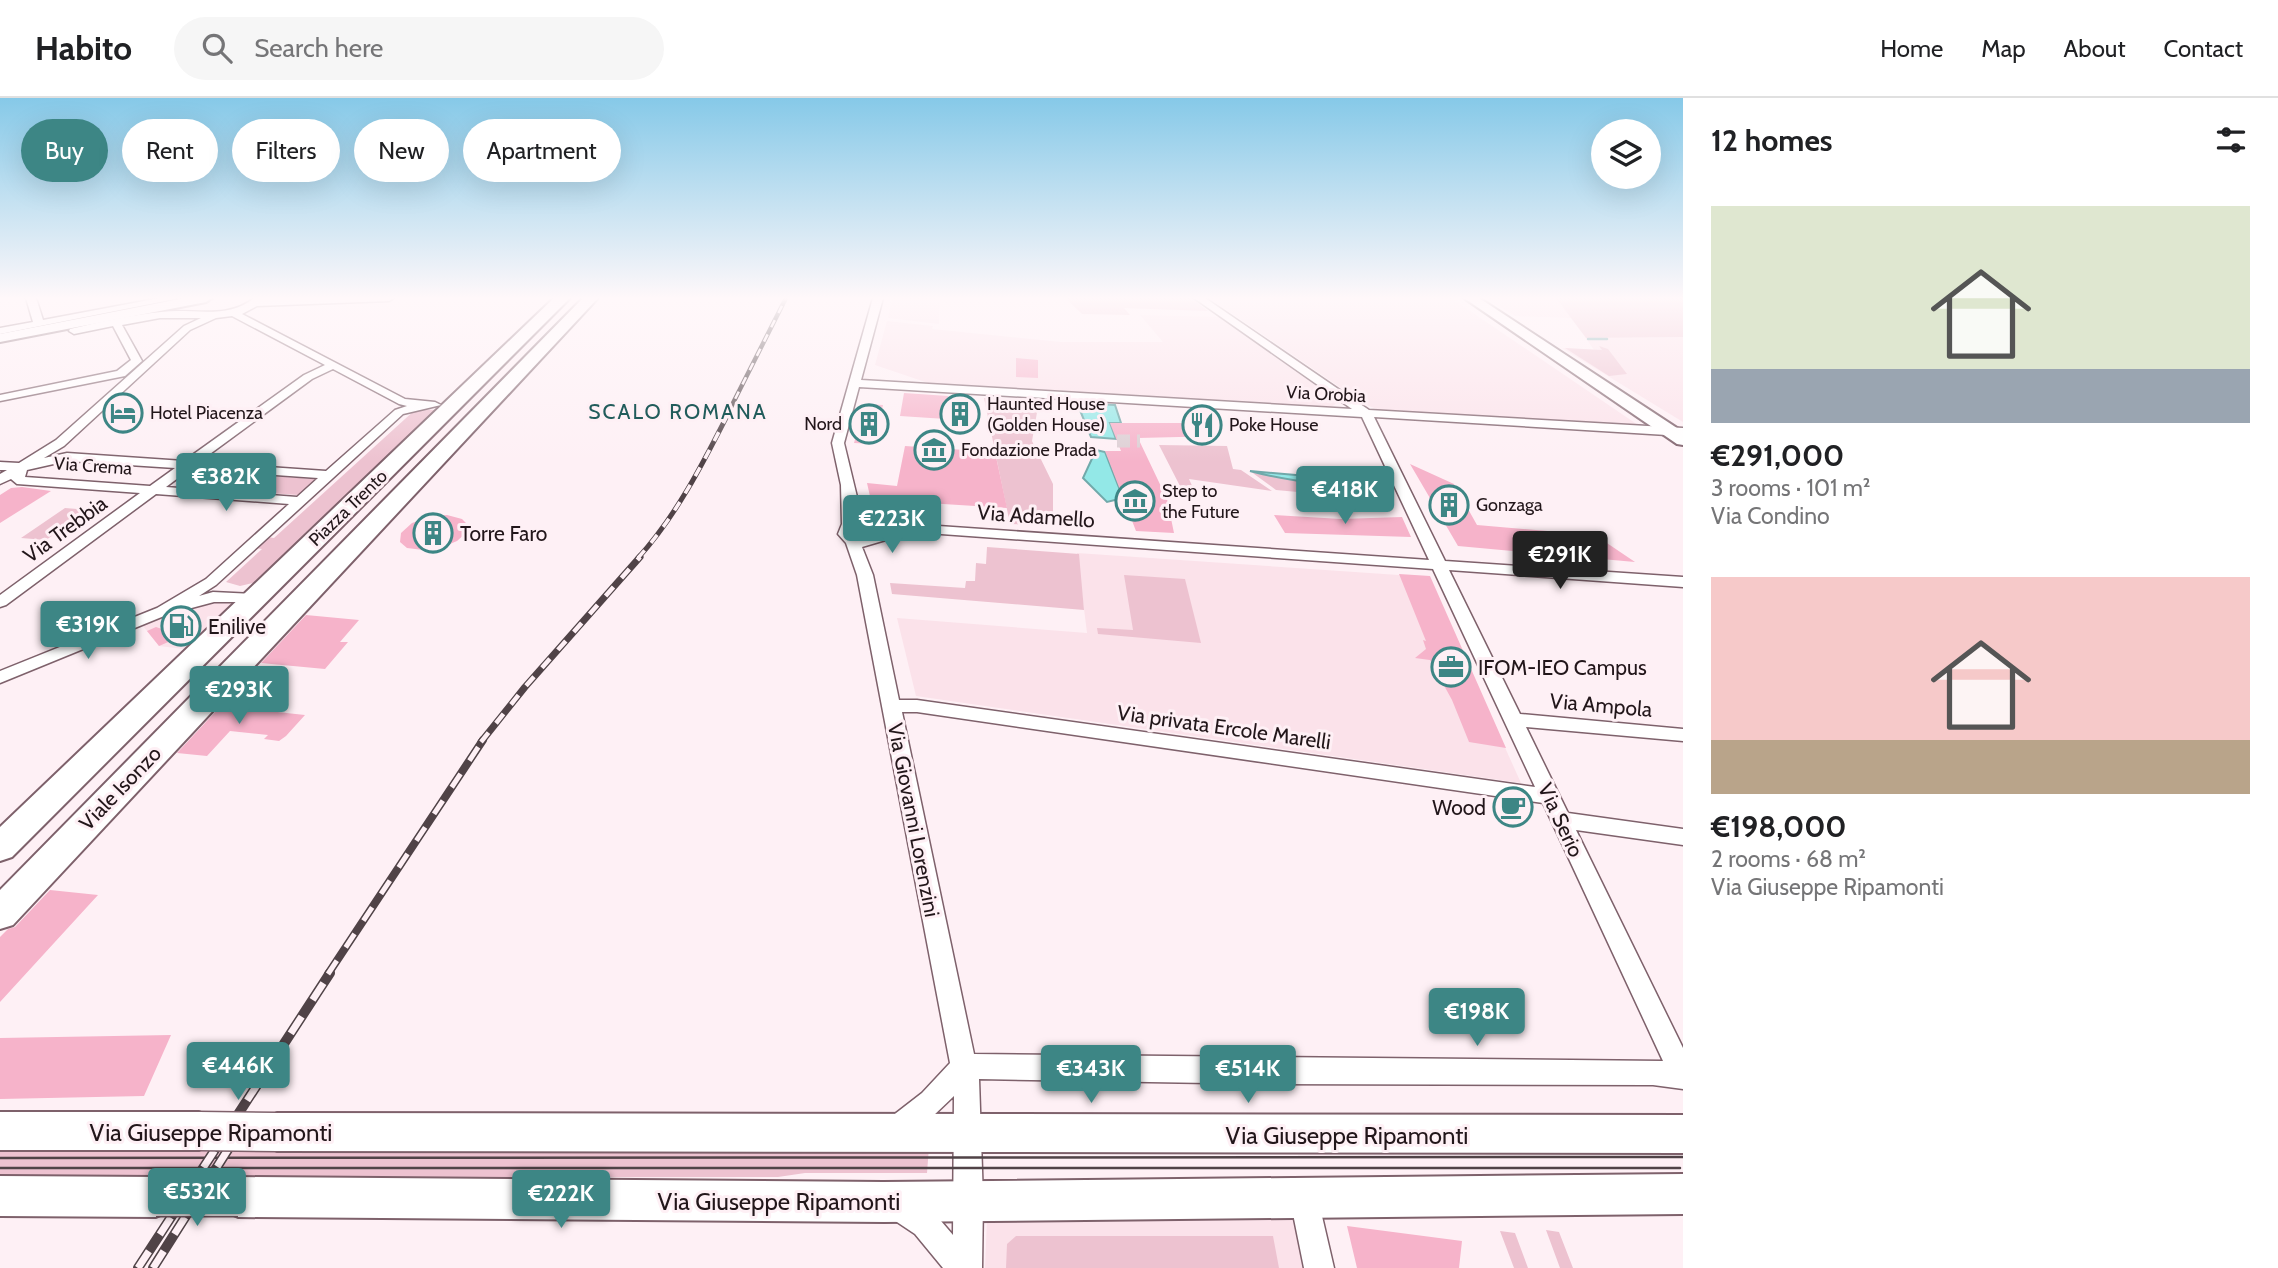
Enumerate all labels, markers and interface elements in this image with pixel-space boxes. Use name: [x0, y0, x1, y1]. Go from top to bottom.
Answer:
search box: [174, 17, 664, 80]
text: Habito: [35, 28, 132, 68]
icon: search: [198, 29, 236, 67]
text: Search here: [254, 32, 383, 64]
text: Home: [1880, 34, 1943, 63]
text: Map: [1981, 34, 2026, 63]
text: About: [2064, 34, 2126, 63]
text: Contact: [2164, 34, 2243, 63]
chip: Buy: [21, 119, 108, 182]
chip: Rent: [122, 119, 218, 182]
chip: Filters: [232, 119, 340, 182]
chip: New: [354, 119, 449, 182]
chip: Apartment: [463, 119, 621, 182]
map controls: [1591, 119, 1661, 189]
button: layers: [1591, 119, 1661, 189]
icon: filters: [2212, 121, 2250, 159]
text: 12 homes: [1711, 122, 1833, 159]
icon: home: [1918, 251, 2044, 377]
street label: Via Orobia: [1286, 381, 1367, 407]
hotel icon: Hotel Piacenza: [102, 392, 144, 434]
building icon: Haunted House (Golden House): [939, 393, 981, 435]
place label: Haunted House (Golden House): [987, 393, 1105, 436]
district label: SCALO ROMANA: [588, 399, 768, 424]
place label: Hotel Piacenza: [150, 402, 263, 424]
building icon: Nord: [848, 403, 890, 445]
restaurant icon: Poke House: [1181, 404, 1223, 446]
place label: Nord: [804, 413, 842, 435]
place label: Poke House: [1229, 414, 1318, 436]
museum icon: Fondazione Prada: [913, 429, 955, 471]
text: €291,000: [1711, 437, 1844, 474]
place label: Fondazione Prada: [961, 439, 1097, 461]
street label: Via Crema: [53, 452, 133, 480]
pin: €382K: [177, 454, 275, 513]
text: €382K: [192, 462, 260, 490]
street label: Piazza Trento: [304, 465, 392, 551]
pin: €418K: [1296, 466, 1394, 526]
text: 3 rooms · 101 m²: [1711, 474, 1870, 502]
text: €418K: [1312, 475, 1378, 503]
museum icon: Step to the Future: [1114, 480, 1156, 522]
place label: Step to the Future: [1162, 480, 1239, 523]
building icon: Gonzaga: [1428, 484, 1470, 526]
street label: Via Trebbia: [18, 490, 112, 568]
place label: Gonzaga: [1476, 494, 1543, 516]
pin: €223K: [843, 496, 941, 555]
street label: Via Adamello: [976, 499, 1096, 533]
text: Via Condino: [1711, 502, 1830, 530]
text: €223K: [859, 504, 925, 532]
building icon: Torre Faro: [412, 512, 454, 554]
place label: Torre Faro: [460, 521, 547, 546]
pin: €291K: [1511, 532, 1609, 591]
text: €291K: [1529, 540, 1591, 568]
pin: €319K: [39, 602, 137, 661]
fuel station icon: Enilive: [160, 605, 202, 647]
text: €319K: [57, 610, 119, 638]
place label: Enilive: [208, 614, 266, 639]
icon: home: [1918, 622, 2044, 748]
office icon: IFOM-IEO Campus: [1430, 646, 1472, 688]
place label: IFOM-IEO Campus: [1478, 655, 1647, 680]
pin: €293K: [190, 666, 288, 726]
text: €293K: [206, 675, 272, 703]
street label: Via Ampola: [1549, 688, 1653, 722]
street label: Via privata Ercole Marelli: [1116, 700, 1332, 754]
street label: Via Giovanni Lorenzini: [883, 721, 945, 919]
street label: Viale Isonzo: [74, 741, 166, 835]
street label: Via Serio: [1533, 779, 1589, 861]
cafe icon: Wood: [1492, 786, 1534, 828]
place label: Wood: [1432, 795, 1486, 820]
text: €198,000: [1711, 808, 1847, 845]
text: 2 rooms · 68 m²: [1711, 845, 1866, 873]
text: Via Giuseppe Ripamonti: [1711, 873, 1944, 901]
pin: €198K: [1428, 988, 1526, 1048]
text: €198K: [1445, 997, 1509, 1025]
pin: €446K: [189, 1042, 287, 1102]
pin: €343K: [1042, 1046, 1140, 1105]
pin: €514K: [1199, 1046, 1297, 1105]
text: €446K: [203, 1051, 273, 1079]
text: €343K: [1057, 1054, 1125, 1082]
text: €514K: [1216, 1054, 1280, 1082]
street label: Via Giuseppe Ripamonti: [90, 1118, 332, 1147]
street label: Via Giuseppe Ripamonti: [1226, 1121, 1468, 1150]
pin: €532K: [148, 1168, 246, 1228]
pin: €222K: [512, 1170, 610, 1230]
text: €532K: [164, 1177, 230, 1205]
text: €222K: [528, 1179, 594, 1207]
street label: Via Giuseppe Ripamonti: [658, 1187, 900, 1216]

